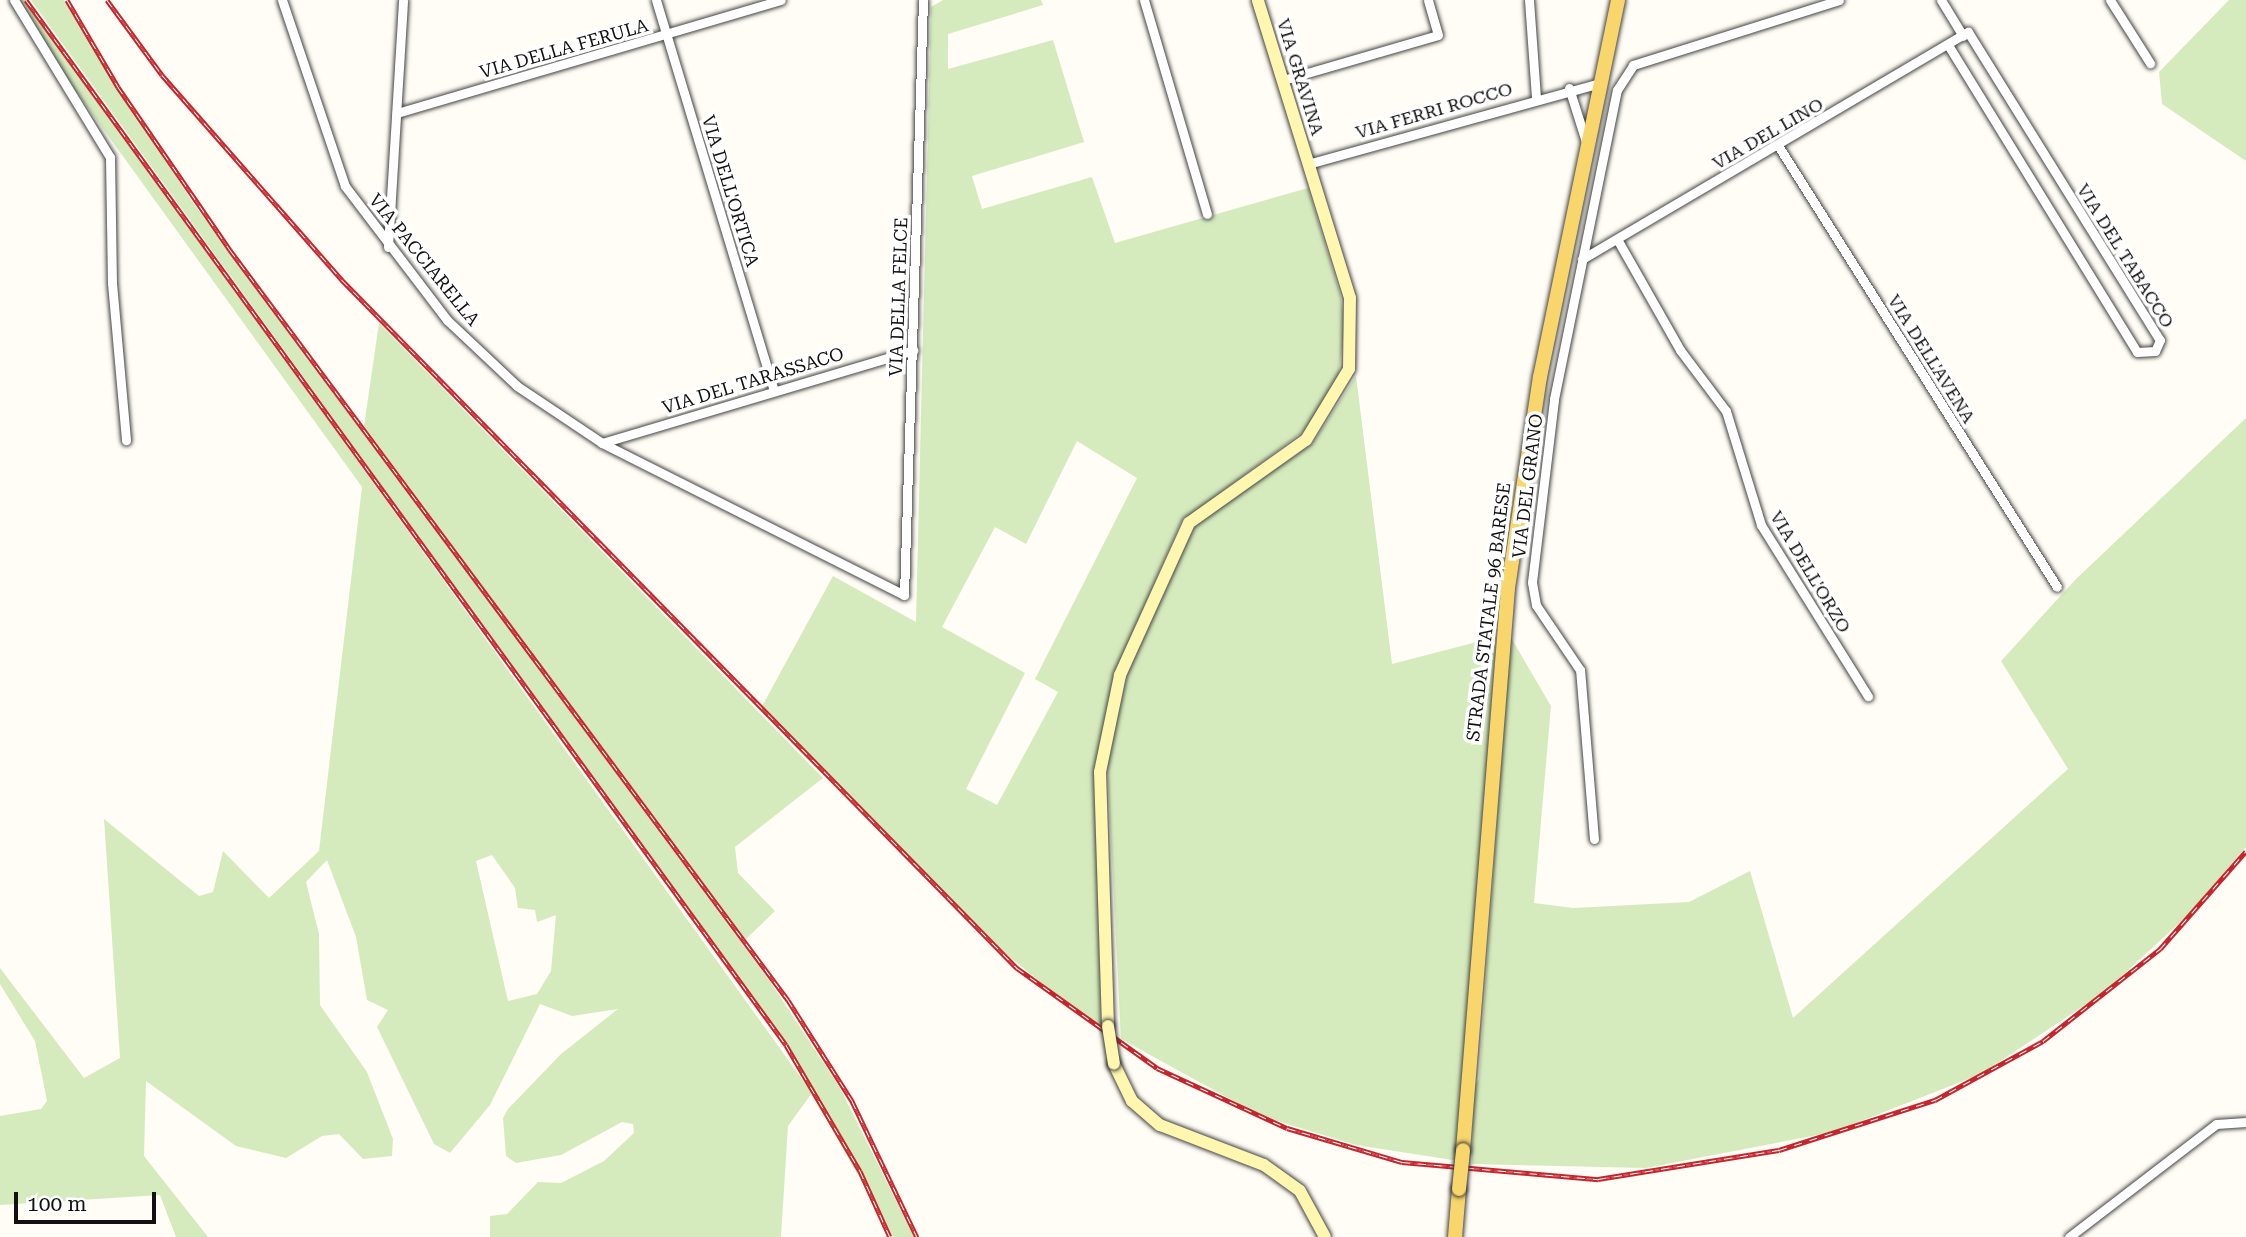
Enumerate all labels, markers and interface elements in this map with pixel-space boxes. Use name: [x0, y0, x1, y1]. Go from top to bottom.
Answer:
street label: VIA DELLA FERULA: [477, 15, 651, 83]
street label: VIA GRAVINA: [1272, 16, 1328, 138]
street label: VIA FERRI ROCCO: [1353, 78, 1515, 144]
street label: VIA DEL LINO: [1709, 94, 1827, 174]
street label: VIA DELL'ORTICA: [697, 113, 763, 269]
street label: VIA DEL TABACCO: [2072, 180, 2178, 332]
street label: VIA PACCIARELLA: [364, 190, 484, 330]
street label: VIA DELLA FELCE: [885, 217, 913, 377]
street label: VIA DELL'AVENA: [1883, 291, 1979, 427]
street label: VIA DEL TARASSACO: [660, 343, 846, 419]
street label: VIA DEL GRANO: [1508, 412, 1548, 560]
street label: STRADA STATALE 96 BARESE: [1462, 481, 1516, 743]
street label: VIA DELL'ORZO: [1765, 507, 1855, 637]
scale bar: [18, 1178, 159, 1222]
text: 100 m: [27, 1192, 87, 1216]

